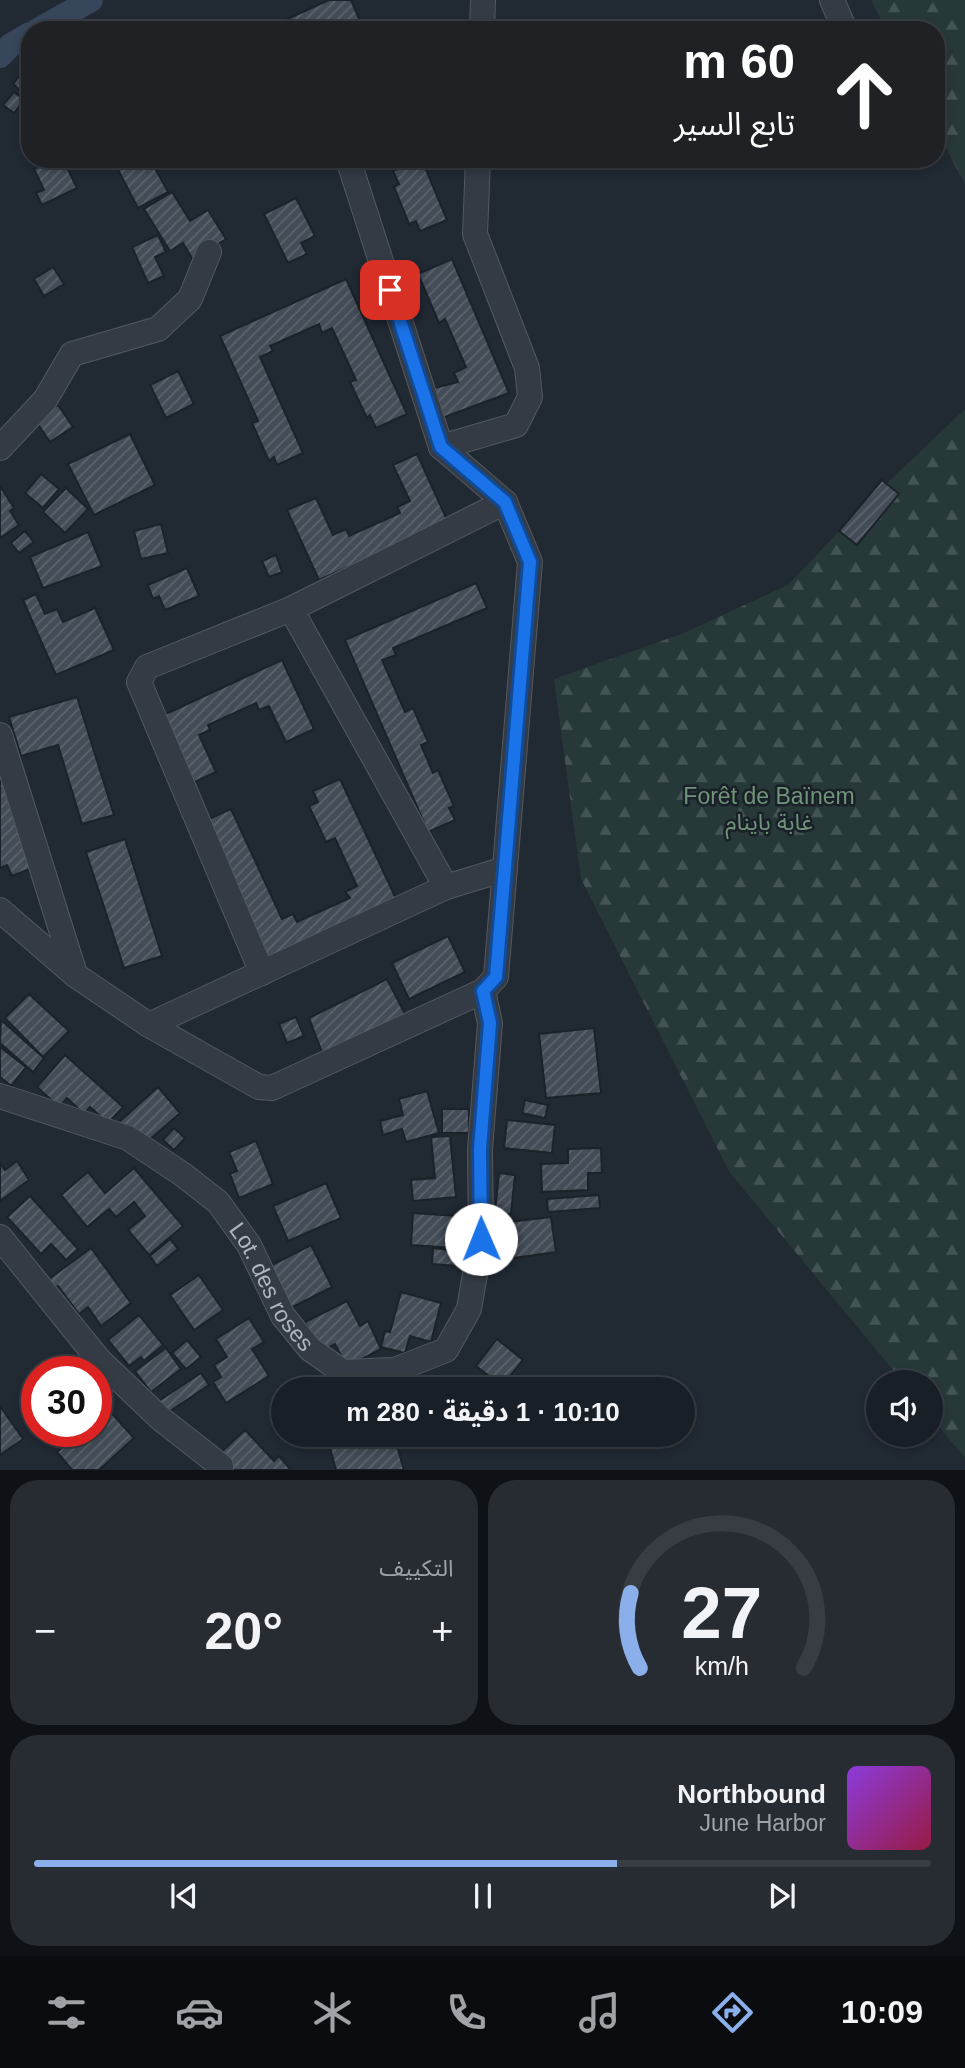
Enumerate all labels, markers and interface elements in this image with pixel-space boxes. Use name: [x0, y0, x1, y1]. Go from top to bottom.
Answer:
text: 60 m: [683, 34, 795, 88]
icon: ahead: [819, 49, 910, 140]
text: تابع السير: [674, 106, 795, 142]
pin: [360, 260, 420, 320]
icon: arrive: [371, 271, 409, 309]
park label: Forêt de Baïnem غابة باينام: [683, 783, 855, 840]
position arrow: [444, 1202, 518, 1276]
street label: Lot. des roses: [224, 1218, 319, 1356]
speed limit sign: 30: [21, 1356, 112, 1447]
map controls: [866, 1370, 943, 1447]
button: sound: [866, 1370, 943, 1447]
text: 10:10 · 1 دقيقة · 280 m: [346, 1397, 620, 1427]
text: التكييف: [379, 1555, 454, 1581]
text: 27: [681, 1573, 762, 1654]
text: 20°: [204, 1602, 283, 1660]
text: −: [34, 1610, 56, 1652]
text: +: [431, 1610, 453, 1652]
text: km/h: [694, 1652, 748, 1680]
text: Northbound: [677, 1779, 826, 1809]
text: June Harbor: [699, 1810, 826, 1836]
icon: previous: [165, 1877, 203, 1915]
icon: pause: [464, 1877, 502, 1915]
icon: next: [763, 1877, 801, 1915]
icon: filters: [42, 1988, 91, 2037]
icon: car: [175, 1988, 224, 2037]
icon: climate: [308, 1988, 357, 2037]
icon: phone: [442, 1988, 491, 2037]
icon: music: [575, 1988, 624, 2037]
icon: directions: [708, 1988, 757, 2037]
text: 10:09: [841, 1994, 923, 2030]

